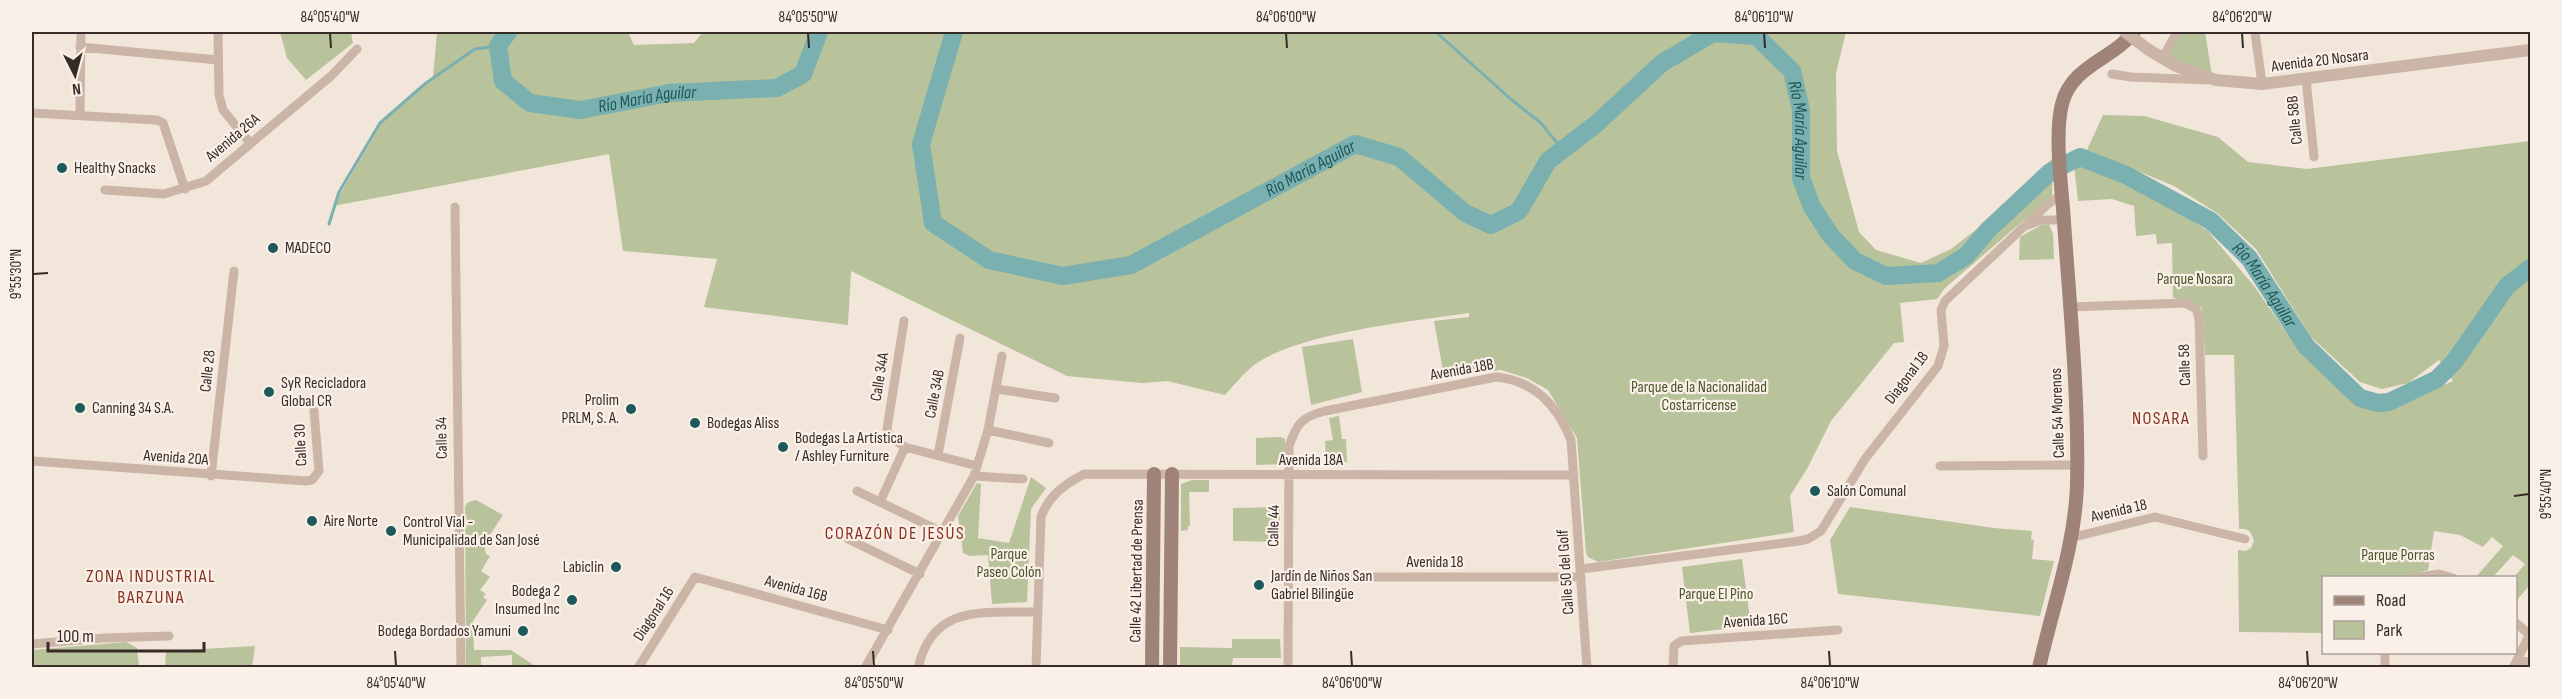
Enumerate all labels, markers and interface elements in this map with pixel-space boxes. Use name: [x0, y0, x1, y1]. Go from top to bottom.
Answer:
text: 84°05'40"W: [300, 8, 360, 27]
text: 84°05'50"W: [779, 8, 838, 27]
text: 84°06'00"W: [1256, 8, 1316, 27]
text: 84°06'10"W: [1735, 8, 1794, 27]
text: 84°06'20"W: [2212, 8, 2272, 27]
north arrow: [45, 45, 105, 105]
street label: Avenida 20 Nosara: [2269, 46, 2370, 77]
text: N: [71, 79, 82, 98]
water label: Río María Aguilar: [1784, 79, 1812, 180]
water label: Río María Aguilar: [596, 81, 698, 117]
street label: Calle 58B: [2283, 95, 2307, 145]
street label: Avenida 26A: [201, 110, 264, 167]
water label: Río María Aguilar: [1262, 135, 1360, 201]
place label: Healthy Snacks: [74, 159, 156, 178]
marker: Healthy Snacks: [55, 161, 69, 175]
water label: Río María Aguilar: [2228, 237, 2302, 332]
place label: MADECO: [285, 239, 331, 258]
marker: MADECO: [266, 241, 280, 255]
text: 9°55'30"N: [7, 249, 26, 299]
park label: Parque Nosara: [2157, 270, 2233, 289]
street label: Calle 58: [2175, 344, 2195, 386]
street label: Diagonal 18: [1881, 348, 1933, 408]
street label: Calle 28: [196, 349, 220, 393]
street label: Calle 34A: [867, 351, 893, 403]
street label: Avenida 18B: [1428, 355, 1495, 385]
street label: Calle 54 Morenos: [2047, 367, 2069, 459]
street label: Calle 34B: [921, 368, 949, 420]
place label: SyR Recicladora Global CR: [281, 374, 366, 411]
park label: Parque de la Nacionalidad Costarricense: [1631, 378, 1767, 415]
marker: SyR Recicladora Global CR: [262, 385, 276, 399]
place label: Prolim PRLM, S. A.: [561, 391, 619, 428]
place label: Canning 34 S.A.: [92, 399, 174, 418]
marker: Canning 34 S.A.: [73, 401, 87, 415]
marker: Prolim PRLM, S. A.: [624, 402, 638, 416]
district label: NOSARA: [2132, 408, 2190, 429]
place label: Bodegas Aliss: [707, 414, 779, 433]
marker: Bodegas Aliss: [688, 416, 702, 430]
street label: Calle 34: [432, 417, 452, 459]
street label: Calle 30: [290, 423, 312, 467]
place label: Bodegas La Artística / Ashley Furniture: [795, 429, 903, 466]
marker: Bodegas La Artística / Ashley Furniture: [776, 440, 790, 454]
street label: Avenida 20A: [142, 446, 209, 470]
street label: Avenida 18A: [1278, 451, 1343, 470]
text: 9°55'40"N: [2537, 469, 2556, 519]
place label: Salón Comunal: [1827, 482, 1906, 501]
marker: Salón Comunal: [1808, 484, 1822, 498]
street label: Avenida 18: [2088, 495, 2149, 527]
street label: Calle 42 Libertad de Prensa: [1126, 499, 1148, 643]
street label: Calle 44: [1264, 505, 1284, 547]
place label: Aire Norte: [323, 512, 378, 531]
place label: Control Vial - Municipalidad de San José: [403, 513, 540, 550]
marker: Aire Norte: [305, 514, 319, 528]
district label: CORAZÓN DE JESÚS: [825, 523, 965, 544]
marker: Control Vial - Municipalidad de San José: [384, 524, 398, 538]
street label: Calle 50 del Golf: [1554, 528, 1578, 615]
park label: Parque Paseo Colón: [977, 545, 1041, 582]
park label: Parque Porras: [2361, 546, 2435, 565]
street label: Avenida 18: [1406, 553, 1463, 572]
place label: Labiclin: [563, 558, 604, 577]
marker: Labiclin: [609, 560, 623, 574]
district label: ZONA INDUSTRIAL BARZUNA: [86, 566, 216, 608]
place label: Jardín de Niños San Gabriel Bilingüe: [1270, 567, 1372, 604]
street label: Avenida 16B: [762, 571, 829, 606]
legend: [2322, 576, 2517, 654]
marker: Jardín de Niños San Gabriel Bilingüe: [1252, 578, 1266, 592]
place label: Bodega 2 Insumed Inc: [495, 582, 560, 619]
street label: Diagonal 16: [629, 583, 679, 645]
park label: Parque El Pino: [1679, 585, 1753, 604]
text: Road: [2376, 590, 2406, 611]
marker: Bodega 2 Insumed Inc: [565, 593, 579, 607]
street label: Avenida 16C: [1722, 609, 1789, 633]
scale bar: [48, 615, 204, 653]
text: Park: [2376, 620, 2402, 641]
place label: Bodega Bordados Yamuni: [378, 622, 511, 641]
marker: Bodega Bordados Yamuni: [516, 624, 530, 638]
text: 100 m: [57, 626, 94, 647]
text: 84°05'40"W: [366, 674, 426, 693]
text: 84°05'50"W: [845, 674, 904, 693]
text: 84°06'00"W: [1322, 674, 1382, 693]
text: 84°06'10"W: [1801, 674, 1860, 693]
text: 84°06'20"W: [2278, 674, 2338, 693]

